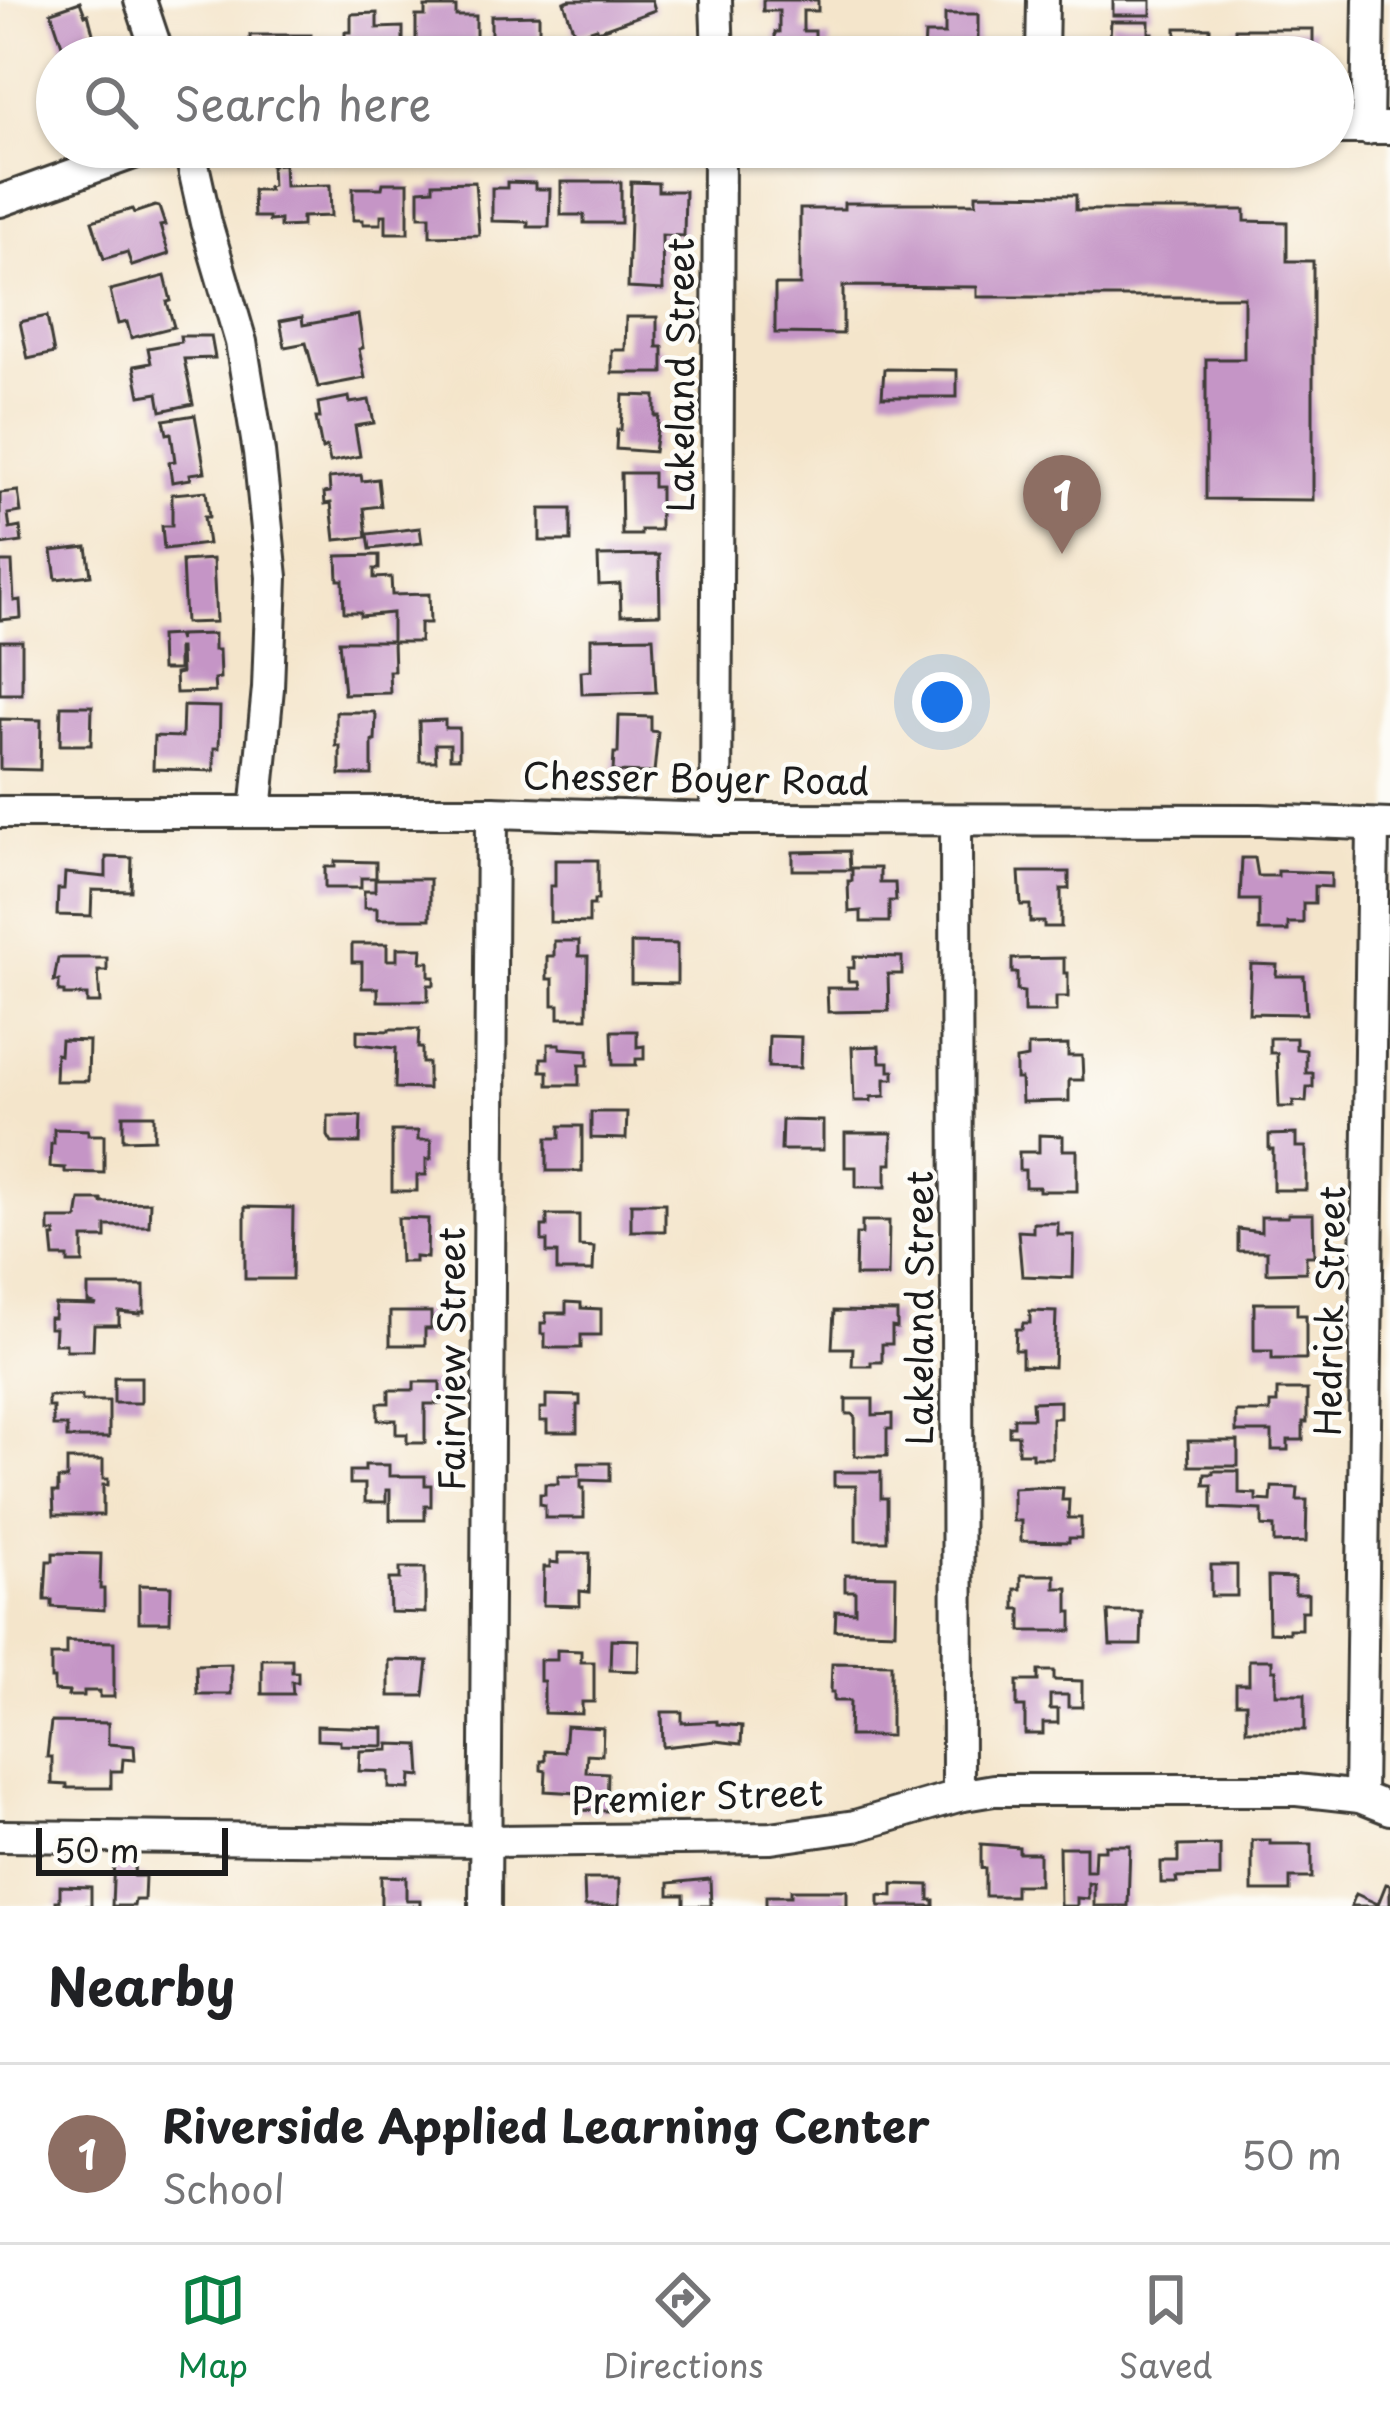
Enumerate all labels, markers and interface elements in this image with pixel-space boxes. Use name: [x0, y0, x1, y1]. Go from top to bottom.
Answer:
search box: [36, 36, 1354, 168]
text: Search here: [174, 68, 431, 136]
icon: search: [78, 69, 144, 135]
street label: Lakeland Street: [652, 238, 706, 512]
pin: 1: [1023, 455, 1101, 554]
your location: [912, 672, 972, 732]
street label: Chesser Boyer Road: [522, 747, 870, 807]
street label: Lakeland Street: [891, 1171, 945, 1445]
street label: Hedrick Street: [1299, 1185, 1357, 1437]
street label: Fairview Street: [423, 1227, 477, 1491]
street label: Premier Street: [570, 1764, 824, 1826]
scale bar: [36, 1822, 228, 1875]
text: 50 m: [54, 1824, 140, 1874]
text: Nearby: [48, 1946, 235, 2023]
text: Riverside Applied Learning Center: [162, 2090, 930, 2158]
text: 1: [78, 2124, 96, 2183]
text: 50 m: [1241, 2124, 1342, 2183]
text: School: [162, 2158, 285, 2217]
tab: Map: [178, 2267, 248, 2389]
tab: Directions: [603, 2267, 764, 2389]
tab: Saved: [1119, 2267, 1212, 2389]

